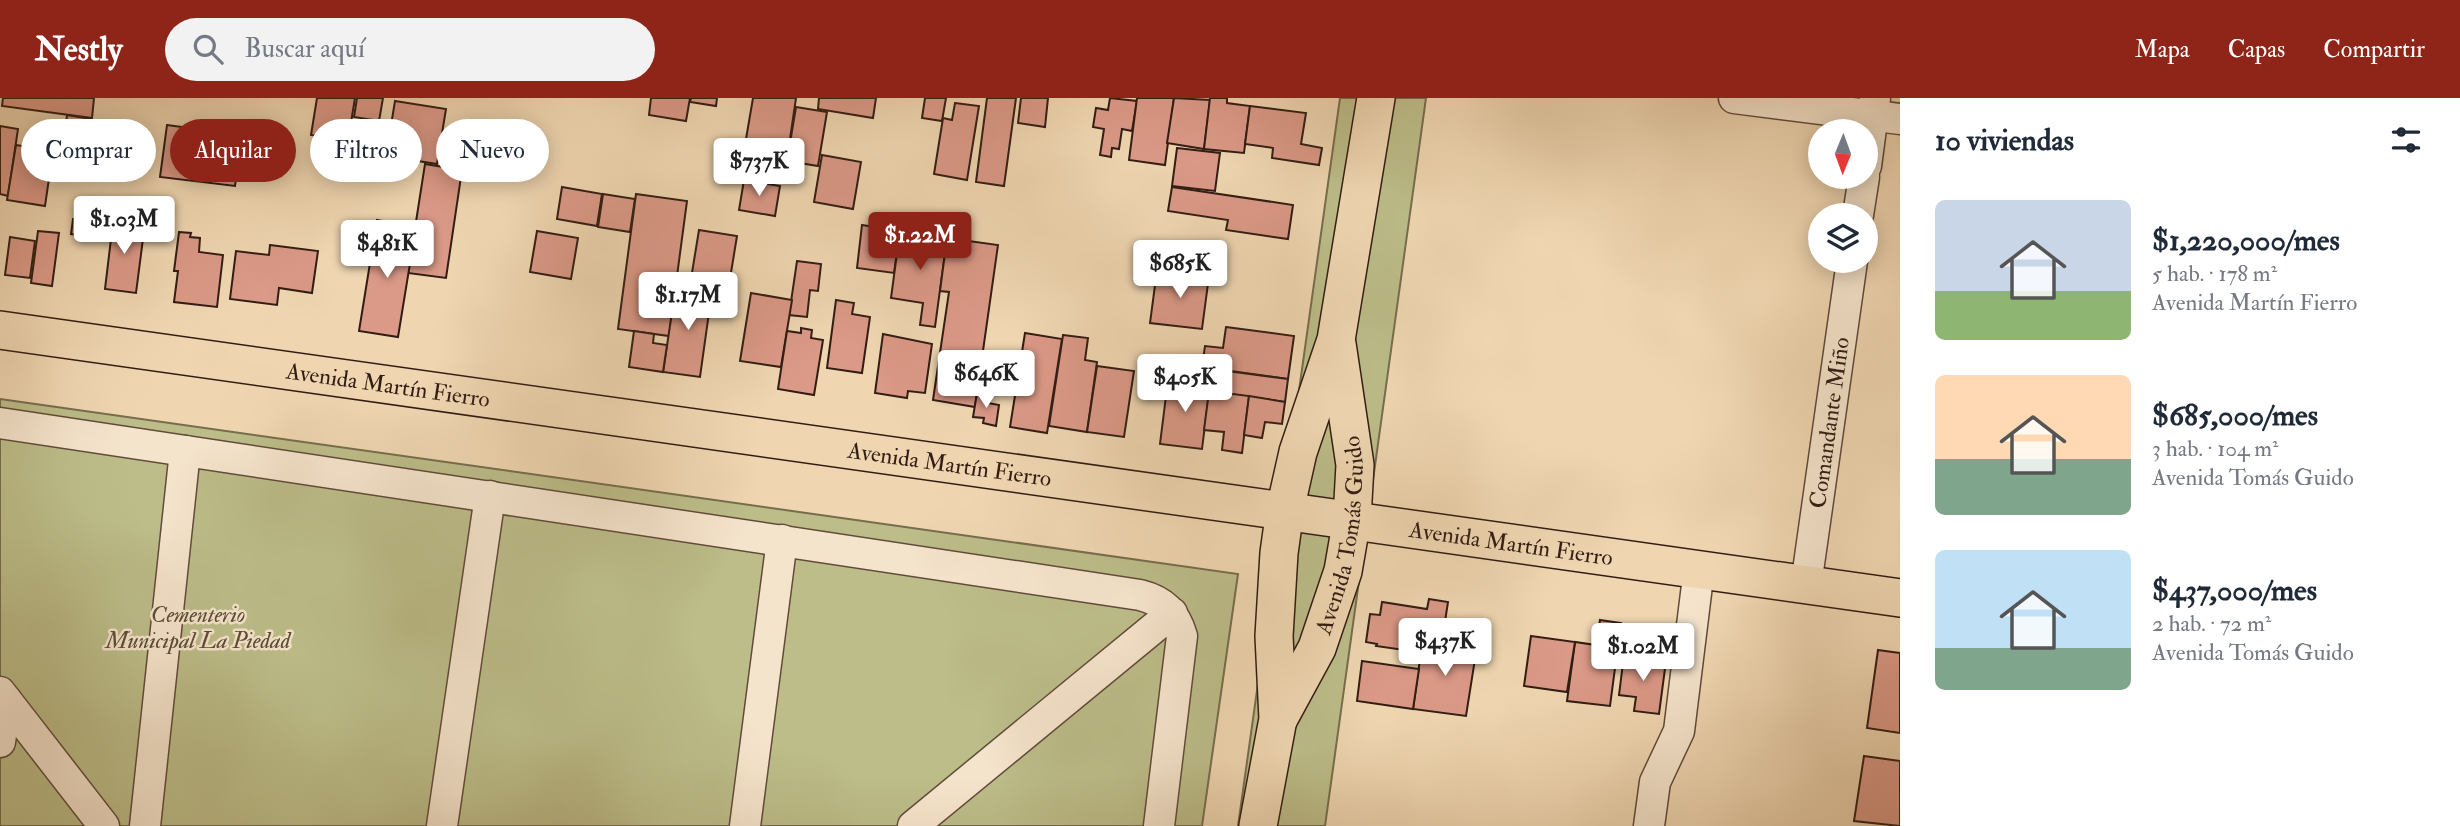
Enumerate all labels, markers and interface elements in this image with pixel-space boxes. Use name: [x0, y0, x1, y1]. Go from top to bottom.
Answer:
search box: [165, 18, 655, 81]
text: Nestly: [35, 29, 123, 70]
icon: search: [189, 30, 227, 68]
text: Buscar aquí: [245, 33, 365, 65]
text: Mapa: [2135, 34, 2190, 65]
text: Capas: [2228, 34, 2285, 65]
text: Compartir: [2323, 34, 2425, 65]
chip: Comprar: [21, 119, 156, 182]
chip: Alquilar: [170, 119, 296, 182]
chip: Filtros: [310, 119, 422, 182]
chip: Nuevo: [436, 119, 549, 182]
north arrow: [1808, 119, 1878, 189]
map controls: [1808, 119, 1878, 273]
icon: filters: [2387, 121, 2425, 159]
text: 10 viviendas: [1935, 122, 2074, 159]
pin: $737K: [710, 139, 808, 198]
text: $737K: [729, 146, 789, 175]
pin: $1.03M: [67, 197, 181, 256]
button: layers: [1808, 203, 1878, 273]
text: $1.03M: [90, 204, 158, 233]
pin: $1.22M: [863, 212, 977, 272]
pin: $481K: [338, 220, 436, 280]
text: $1.22M: [884, 220, 956, 249]
text: $1,220,000/mes: [2152, 222, 2340, 259]
text: $481K: [357, 228, 417, 257]
icon: home: [1991, 228, 2075, 312]
pin: $685K: [1131, 240, 1229, 300]
text: $685K: [1149, 248, 1211, 277]
text: 5 hab. · 178 m²: [2152, 259, 2277, 288]
pin: $1.17M: [631, 272, 745, 332]
text: $1.17M: [655, 280, 721, 309]
text: Avenida Martín Fierro: [2152, 288, 2357, 317]
street label: Comandante Miño: [1803, 335, 1856, 510]
pin: $646K: [937, 350, 1035, 410]
pin: $405K: [1136, 354, 1234, 414]
street label: Avenida Martín Fierro: [283, 356, 492, 414]
text: $646K: [954, 358, 1018, 387]
text: $405K: [1153, 362, 1217, 391]
text: $685,000/mes: [2152, 397, 2318, 434]
icon: home: [1991, 403, 2075, 487]
street label: Avenida Tomás Guido: [1308, 434, 1370, 639]
text: 3 hab. · 104 m²: [2152, 434, 2279, 463]
street label: Avenida Martín Fierro: [845, 436, 1053, 493]
text: Avenida Tomás Guido: [2152, 463, 2354, 492]
street label: Avenida Martín Fierro: [1406, 515, 1615, 572]
text: $437,000/mes: [2152, 572, 2317, 609]
icon: home: [1991, 578, 2075, 662]
park label: Cementerio Municipal La Piedad: [104, 600, 292, 655]
text: 2 hab. · 72 m²: [2152, 609, 2271, 638]
pin: $437K: [1396, 618, 1494, 678]
pin: $1.02M: [1586, 624, 1700, 683]
text: $437K: [1415, 626, 1475, 655]
text: $1.02M: [1607, 631, 1679, 660]
text: Avenida Tomás Guido: [2152, 638, 2354, 667]

